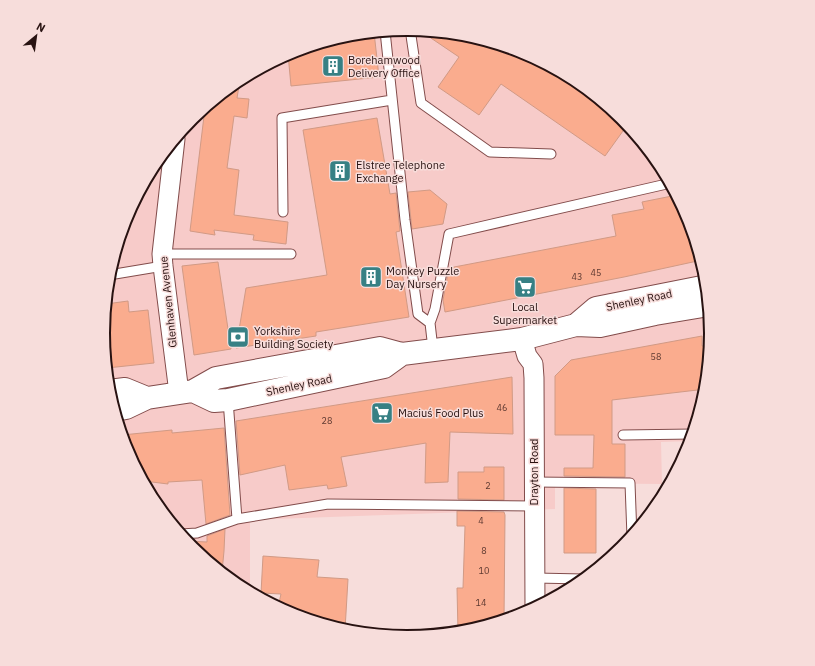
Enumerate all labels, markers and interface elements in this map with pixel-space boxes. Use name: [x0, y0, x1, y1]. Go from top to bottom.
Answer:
north arrow: [16, 16, 56, 56]
text: N: [34, 19, 48, 35]
building icon: Borehamwood Delivery Office: [320, 53, 346, 79]
place label: Borehamwood Delivery Office: [348, 53, 420, 80]
building icon: Elstree Telephone Exchange: [327, 158, 353, 184]
place label: Elstree Telephone Exchange: [356, 158, 445, 185]
street label: Glenhaven Avenue: [156, 256, 180, 348]
building icon: Monkey Puzzle Day Nursery: [358, 264, 384, 290]
place label: Monkey Puzzle Day Nursery: [386, 264, 459, 291]
house number: 45: [591, 267, 601, 278]
house number: 43: [572, 271, 582, 282]
supermarket icon: Local Supermarket: [512, 274, 538, 300]
street label: Shenley Road: [605, 286, 673, 314]
place label: Local Supermarket: [493, 300, 557, 327]
bank icon: Yorkshire Building Society: [225, 324, 251, 350]
place label: Yorkshire Building Society: [254, 324, 334, 351]
house number: 58: [651, 351, 661, 362]
street label: Shenley Road: [265, 371, 333, 399]
supermarket icon: Maciuś Food Plus: [369, 400, 395, 426]
house number: 46: [497, 402, 507, 413]
place label: Maciuś Food Plus: [398, 406, 484, 420]
house number: 28: [322, 415, 332, 426]
street label: Drayton Road: [527, 439, 541, 505]
house number: 2: [485, 480, 491, 491]
house number: 4: [478, 515, 484, 526]
house number: 8: [481, 545, 487, 556]
house number: 10: [479, 565, 489, 576]
house number: 14: [476, 597, 486, 608]

